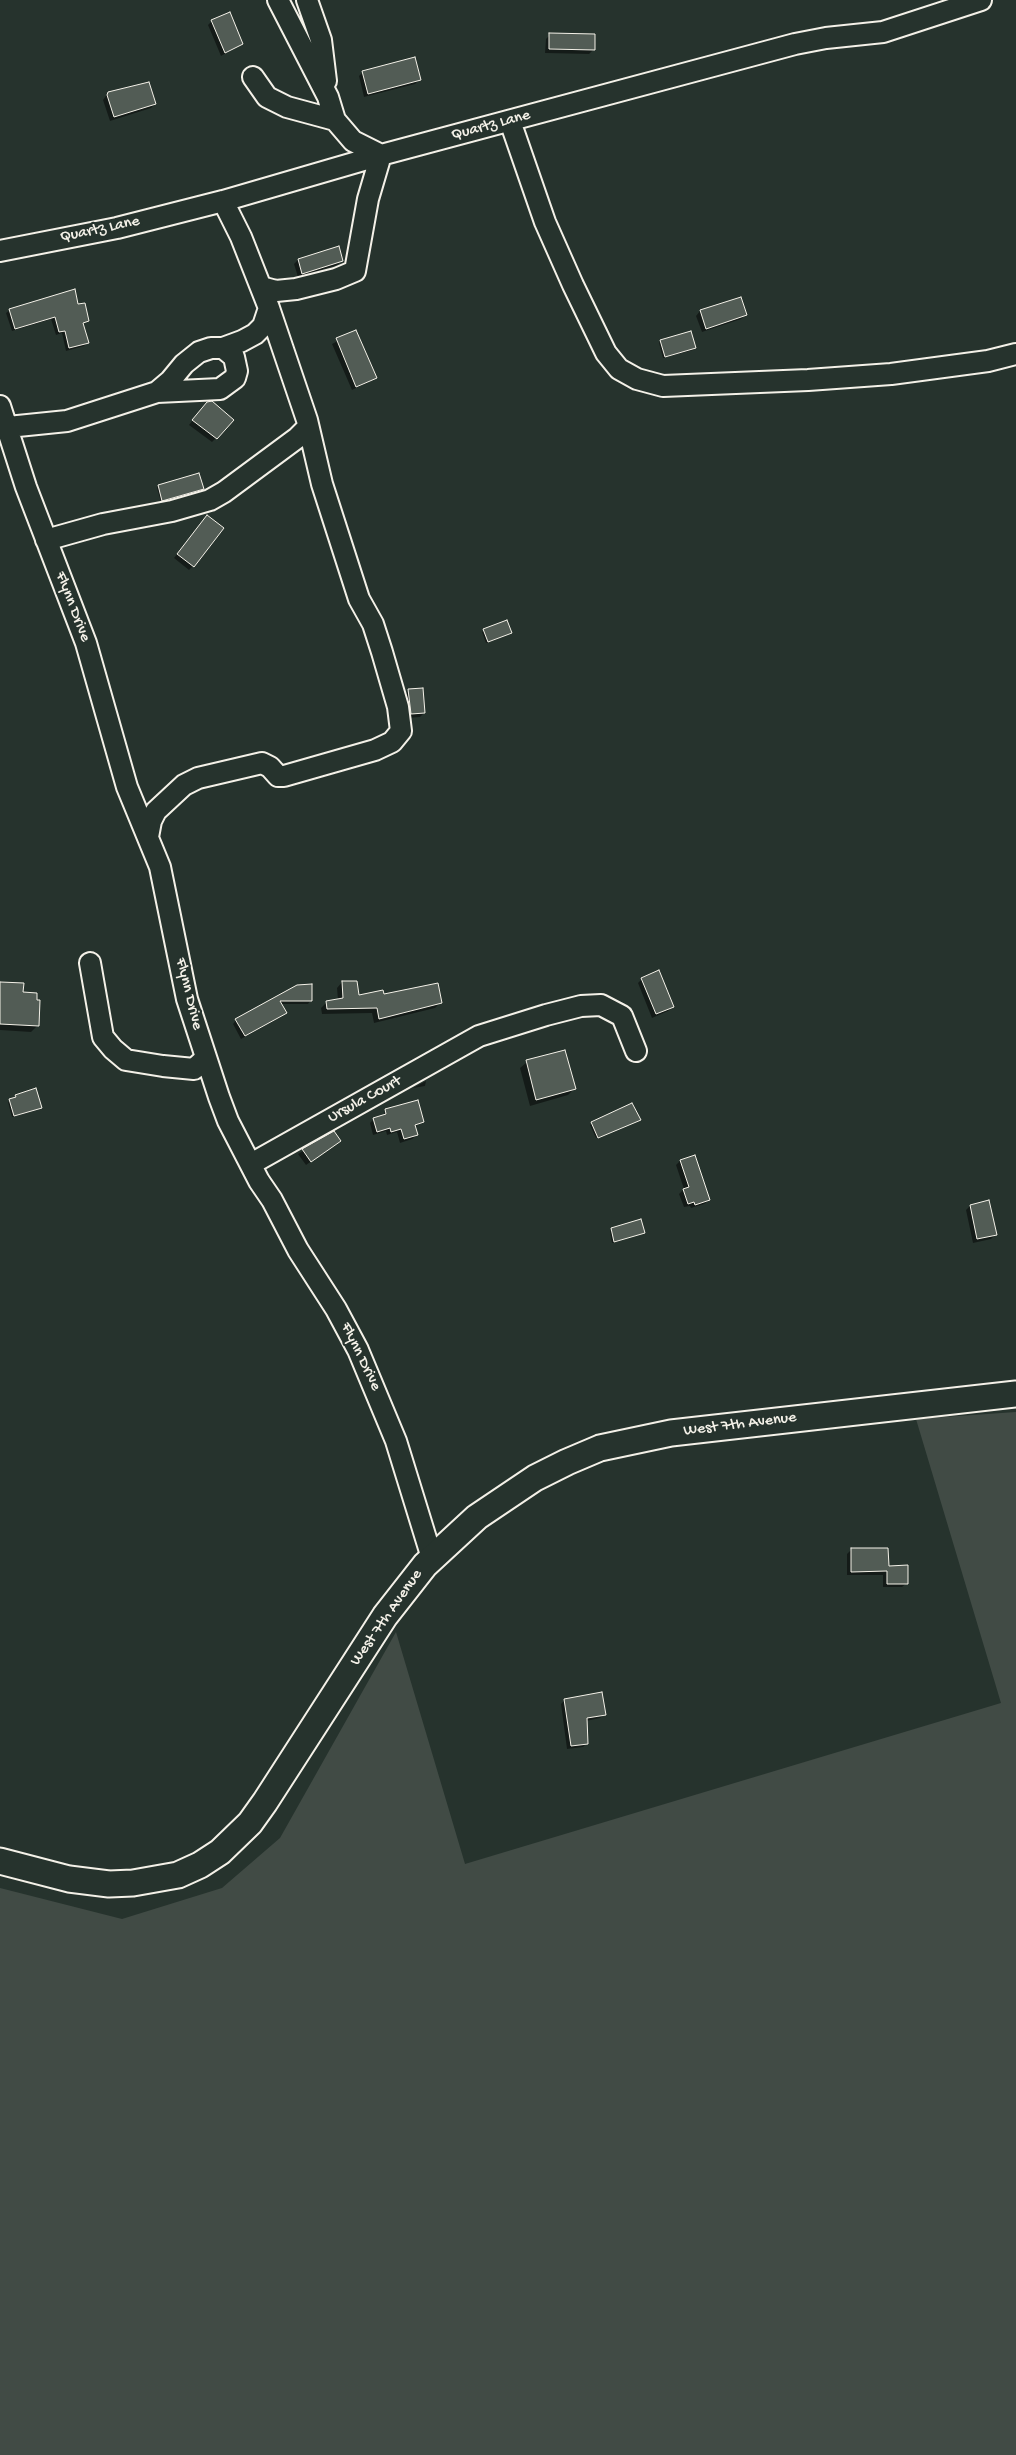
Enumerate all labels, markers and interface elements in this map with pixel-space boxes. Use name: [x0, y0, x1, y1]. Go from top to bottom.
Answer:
street label: Quartz Lane: [450, 106, 532, 146]
street label: Quartz Lane: [58, 212, 142, 248]
street label: Flynn Drive: [50, 569, 94, 645]
street label: Flynn Drive: [170, 956, 206, 1032]
street label: Ursula Court: [325, 1072, 405, 1128]
street label: Flynn Drive: [335, 1320, 385, 1394]
street label: West 7th Avenue: [683, 1409, 797, 1441]
street label: West 7th Avenue: [347, 1566, 427, 1670]

